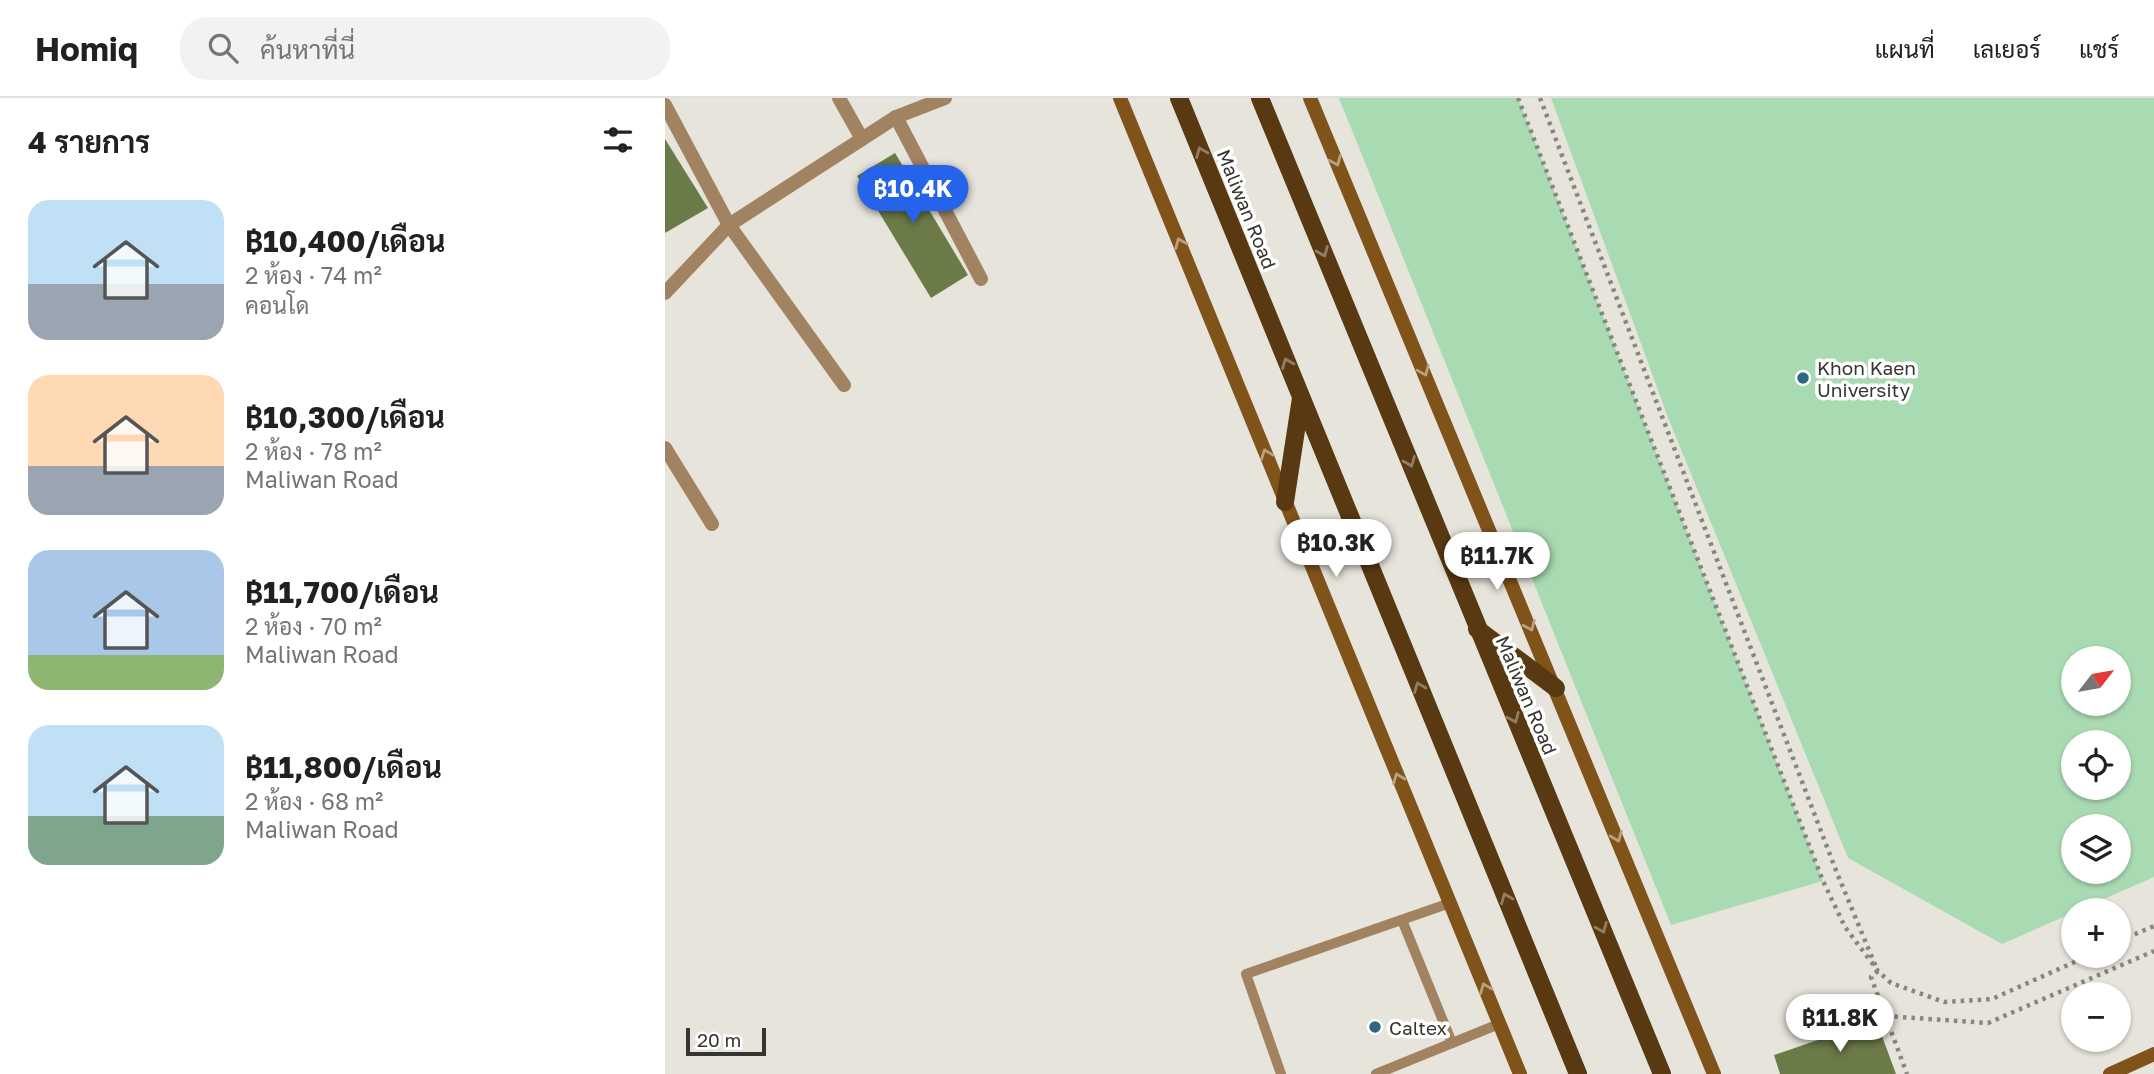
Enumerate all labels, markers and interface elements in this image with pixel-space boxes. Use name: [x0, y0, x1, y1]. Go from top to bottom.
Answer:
search box: [180, 17, 670, 80]
text: Homiq: [35, 29, 138, 68]
icon: search: [204, 29, 242, 67]
text: ค้นหาที่นี่: [260, 34, 355, 65]
text: แผนที่: [1875, 34, 1935, 63]
text: เลเยอร์: [1973, 34, 2041, 63]
text: แชร์: [2079, 34, 2119, 63]
icon: filters: [599, 121, 637, 159]
text: 4 รายการ: [28, 124, 150, 160]
street label: Maliwan Road: [1213, 146, 1281, 272]
one-way arrow: [1195, 147, 1209, 160]
one-way arrow: [1328, 154, 1342, 166]
pin: ฿10.4K: [856, 166, 970, 225]
text: ฿10.4K: [873, 174, 953, 202]
text: ฿10,400/เดือน: [245, 223, 446, 259]
icon: home: [84, 228, 168, 312]
one-way arrow: [1175, 238, 1189, 250]
one-way arrow: [1315, 245, 1329, 257]
text: 2 ห้อง · 74 m²: [245, 261, 382, 289]
text: คอนโด: [245, 291, 309, 319]
place label: Khon Kaen University: [1817, 356, 1916, 401]
one-way arrow: [1281, 358, 1295, 370]
one-way arrow: [1416, 364, 1430, 376]
marker: Khon Kaen University: [1795, 370, 1811, 386]
text: ฿10,300/เดือน: [245, 399, 445, 435]
icon: home: [84, 403, 168, 487]
text: 2 ห้อง · 78 m²: [245, 437, 382, 465]
one-way arrow: [1261, 448, 1275, 460]
one-way arrow: [1401, 455, 1415, 467]
text: Maliwan Road: [245, 465, 399, 493]
pin: ฿10.3K: [1279, 519, 1393, 579]
text: ฿10.3K: [1297, 528, 1375, 556]
pin: ฿11.7K: [1440, 532, 1554, 592]
text: ฿11.7K: [1460, 541, 1534, 569]
text: ฿11,700/เดือน: [245, 574, 439, 610]
icon: home: [84, 578, 168, 662]
text: 2 ห้อง · 70 m²: [245, 612, 382, 640]
one-way arrow: [1522, 619, 1536, 632]
street label: Maliwan Road: [1492, 632, 1562, 758]
text: Maliwan Road: [245, 640, 399, 668]
north arrow: [2061, 646, 2131, 716]
map controls: [2061, 646, 2131, 1052]
one-way arrow: [1414, 682, 1428, 694]
one-way arrow: [1506, 711, 1520, 723]
button: locate: [2061, 730, 2131, 800]
text: ฿11,800/เดือน: [245, 749, 442, 785]
icon: home: [84, 753, 168, 837]
one-way arrow: [1393, 773, 1407, 785]
text: 2 ห้อง · 68 m²: [245, 787, 383, 815]
button: layers: [2061, 814, 2131, 884]
text: Maliwan Road: [245, 815, 399, 843]
one-way arrow: [1608, 830, 1622, 842]
one-way arrow: [1500, 892, 1514, 904]
button: +: [2061, 898, 2131, 968]
one-way arrow: [1593, 921, 1607, 933]
button: −: [2061, 982, 2131, 1052]
one-way arrow: [1479, 983, 1493, 996]
pin: ฿11.8K: [1783, 995, 1897, 1054]
text: ฿11.8K: [1802, 1003, 1878, 1031]
place label: Caltex: [1389, 1016, 1447, 1039]
marker: Caltex: [1367, 1019, 1383, 1035]
scale bar: [686, 1025, 767, 1057]
text: 20 m: [697, 1028, 741, 1051]

